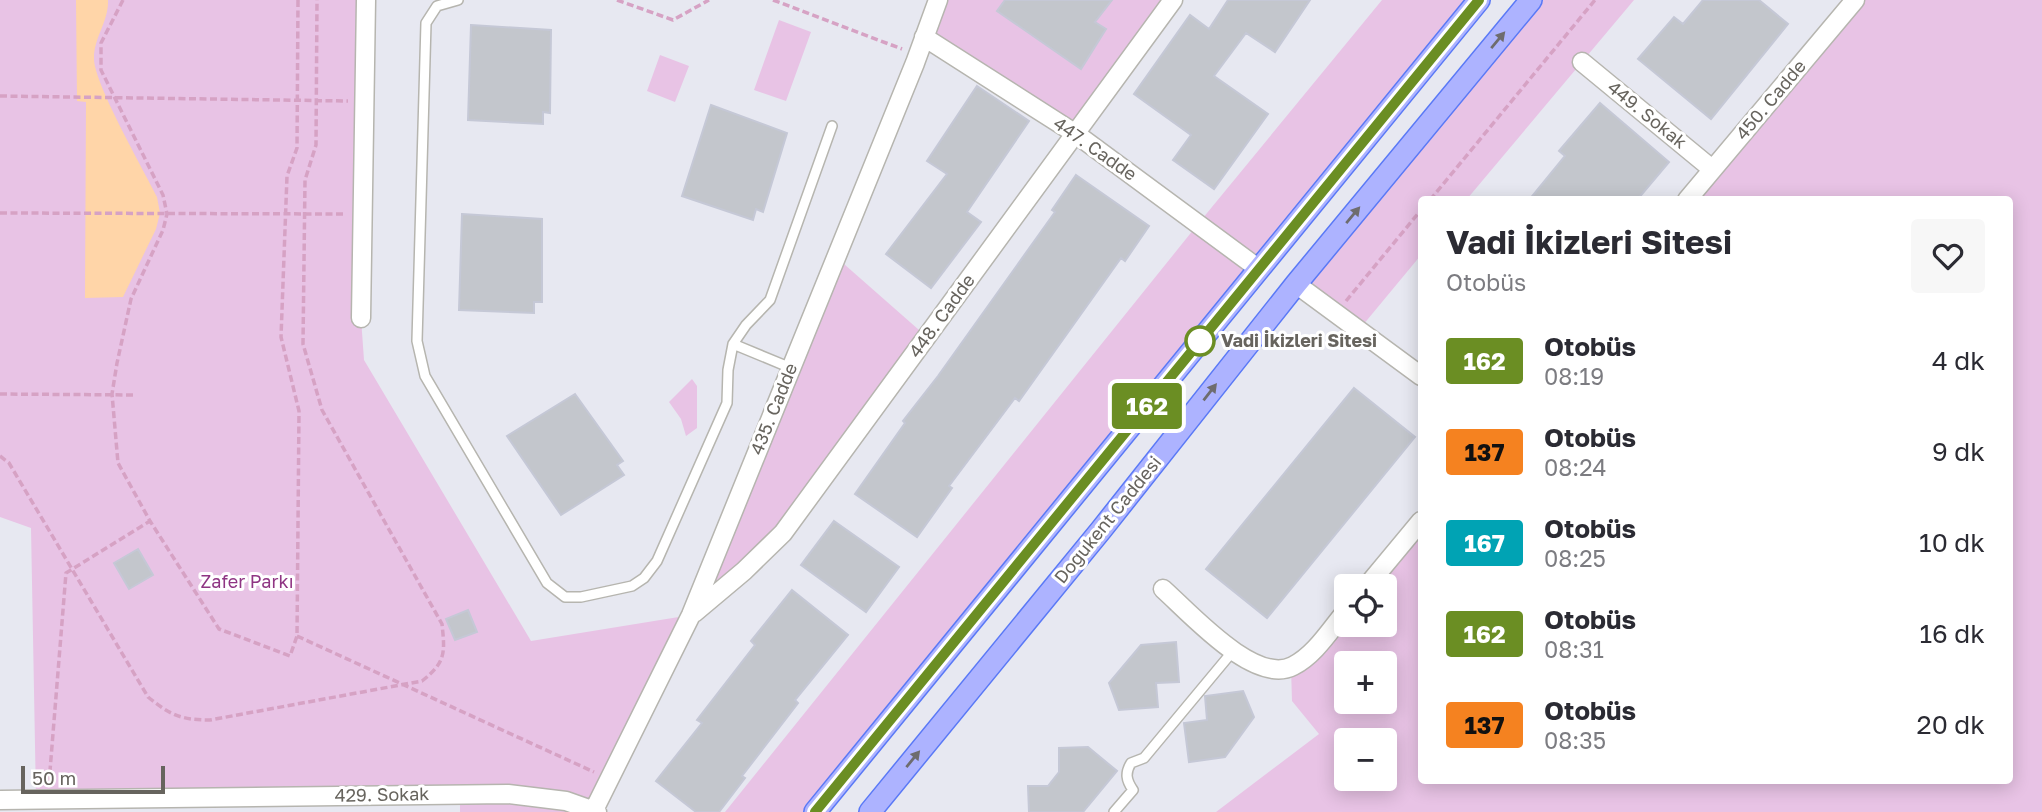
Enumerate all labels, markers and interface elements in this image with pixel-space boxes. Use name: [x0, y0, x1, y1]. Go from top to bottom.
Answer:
one-way arrow: [1490, 31, 1505, 48]
street label: 450. Cadde: [1730, 55, 1810, 144]
street label: 449. Sokak: [1604, 76, 1692, 153]
street label: 447. Cadde: [1050, 112, 1141, 185]
one-way arrow: [1346, 207, 1361, 225]
button: heart: [1911, 219, 1985, 293]
text: Vadi İkizleri Sitesi: [1446, 222, 1732, 261]
text: Otobüs: [1446, 268, 1526, 296]
street label: 448. Cadde: [904, 269, 979, 361]
marker: Vadi İkizleri Sitesi: [1185, 326, 1215, 356]
place label: Vadi İkizleri Sitesi: [1221, 329, 1377, 351]
text: Otobüs: [1544, 331, 1636, 362]
text: 4 dk: [1932, 345, 1985, 376]
text: 162: [1463, 346, 1506, 375]
street label: 435. Cadde: [745, 360, 801, 458]
text: 08:19: [1544, 362, 1604, 390]
line badge: 162: [1107, 383, 1187, 429]
one-way arrow: [1203, 384, 1218, 402]
text: 162: [1126, 391, 1168, 420]
text: Otobüs: [1544, 422, 1636, 453]
text: 9 dk: [1932, 436, 1985, 467]
text: 137: [1464, 437, 1505, 466]
street label: Doğukent Caddesi: [1049, 451, 1165, 588]
text: 08:24: [1544, 453, 1607, 481]
text: Otobüs: [1544, 513, 1636, 544]
text: 10 dk: [1919, 527, 1985, 558]
text: 167: [1464, 528, 1505, 557]
text: 08:25: [1544, 544, 1606, 572]
park label: Zafer Parkı: [200, 570, 294, 592]
map controls: [1334, 574, 1397, 791]
button: locate: [1334, 574, 1397, 637]
text: Otobüs: [1544, 604, 1636, 635]
text: 16 dk: [1919, 618, 1985, 649]
text: 162: [1463, 619, 1506, 648]
text: 08:31: [1544, 635, 1604, 663]
button: +: [1334, 651, 1397, 714]
text: Otobüs: [1544, 695, 1636, 726]
text: 20 dk: [1917, 709, 1985, 740]
text: 137: [1464, 710, 1505, 739]
text: 08:35: [1544, 726, 1606, 754]
button: −: [1334, 728, 1397, 791]
one-way arrow: [905, 751, 920, 768]
scale bar: [21, 763, 164, 795]
text: 50 m: [32, 766, 76, 789]
street label: 429. Sokak: [334, 782, 430, 806]

